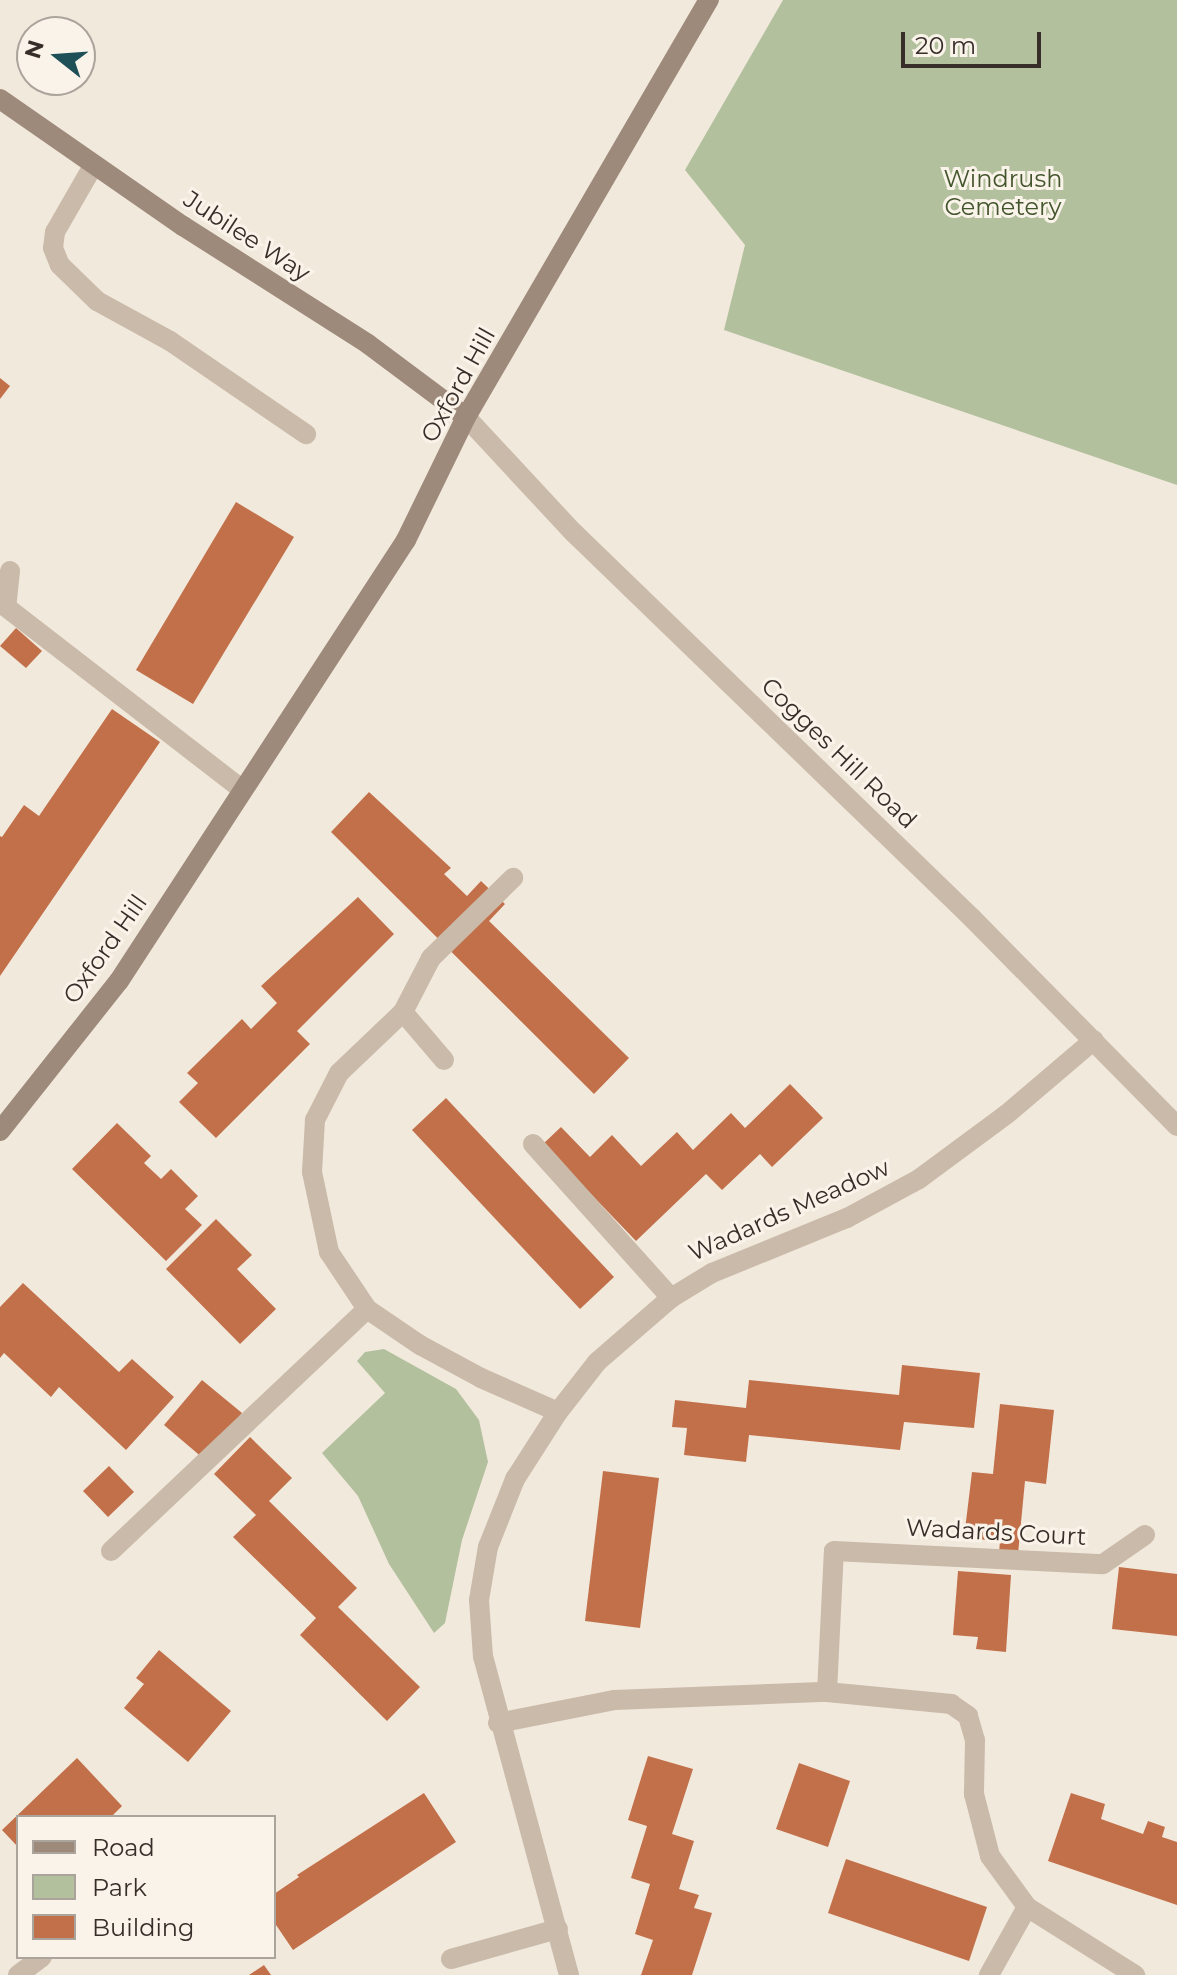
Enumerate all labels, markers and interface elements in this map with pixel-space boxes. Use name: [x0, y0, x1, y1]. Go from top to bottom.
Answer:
north arrow: [16, 16, 96, 96]
scale bar: [905, 16, 1045, 66]
text: 20 m: [915, 31, 976, 60]
text: N: [19, 37, 50, 62]
park label: Windrush Cemetery: [944, 165, 1062, 221]
street label: Jubilee Way: [178, 185, 316, 287]
street label: Oxford Hill: [415, 323, 501, 447]
street label: Cogges Hill Road: [755, 672, 923, 834]
street label: Oxford Hill: [57, 889, 153, 1009]
street label: Wadards Meadow: [684, 1153, 894, 1267]
street label: Wadards Court: [905, 1513, 1087, 1551]
legend: [16, 1815, 276, 1959]
text: Road: [92, 1833, 155, 1862]
text: Park: [92, 1873, 147, 1902]
text: Building: [92, 1913, 195, 1942]

